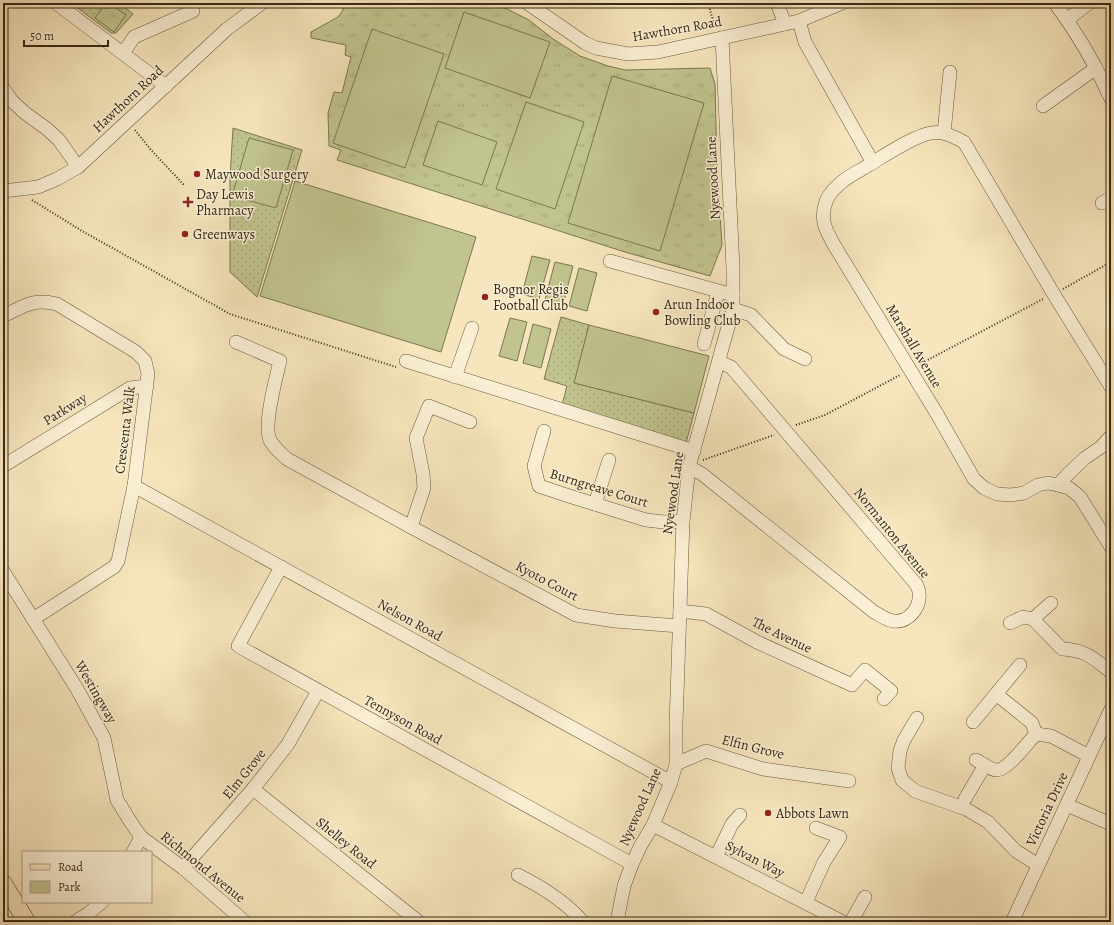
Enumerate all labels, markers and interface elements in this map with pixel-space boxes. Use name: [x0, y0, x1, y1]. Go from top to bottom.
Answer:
street label: Hawthorn Road: [631, 12, 724, 46]
scale bar: [24, 22, 108, 48]
text: 50 m: [30, 28, 54, 44]
street label: Hawthorn Road: [88, 61, 168, 137]
street label: Nyewood Lane: [701, 136, 725, 220]
place label: Maywood Surgery: [205, 165, 309, 184]
marker: Maywood Surgery: [192, 169, 202, 179]
place label: Day Lewis Pharmacy: [196, 185, 254, 220]
marker: Day Lewis Pharmacy: [183, 197, 193, 207]
place label: Greenways: [193, 225, 255, 244]
marker: Greenways: [180, 229, 190, 239]
place label: Bognor Regis Football Club: [493, 280, 569, 315]
marker: Bognor Regis Football Club: [480, 292, 490, 302]
place label: Arun Indoor Bowling Club: [663, 295, 741, 330]
street label: Marshall Avenue: [882, 301, 946, 391]
marker: Arun Indoor Bowling Club: [651, 307, 661, 317]
street label: Crescenta Walk: [110, 385, 140, 475]
street label: Parkway: [39, 388, 91, 430]
street label: Nyewood Lane: [658, 450, 688, 536]
street label: Burngreave Court: [548, 464, 651, 512]
street label: Normanton Avenue: [849, 484, 935, 582]
street label: Kyoto Court: [512, 556, 582, 606]
street label: Nelson Road: [374, 594, 446, 646]
street label: The Avenue: [749, 612, 815, 658]
street label: Westingway: [70, 656, 122, 727]
street label: Tennyson Road: [361, 691, 446, 750]
street label: Elfin Grove: [720, 730, 786, 764]
street label: Elm Grove: [218, 745, 270, 803]
street label: Nyewood Lane: [614, 765, 666, 849]
street label: Victoria Drive: [1021, 769, 1072, 850]
place label: Abbots Lawn: [775, 804, 849, 823]
marker: Abbots Lawn: [763, 808, 773, 818]
street label: Shelley Road: [312, 813, 380, 873]
street label: Richmond Avenue: [157, 827, 249, 907]
street label: Sylvan Way: [722, 836, 789, 882]
legend: [22, 851, 152, 903]
text: Road: [58, 859, 84, 875]
text: Park: [58, 879, 81, 895]

